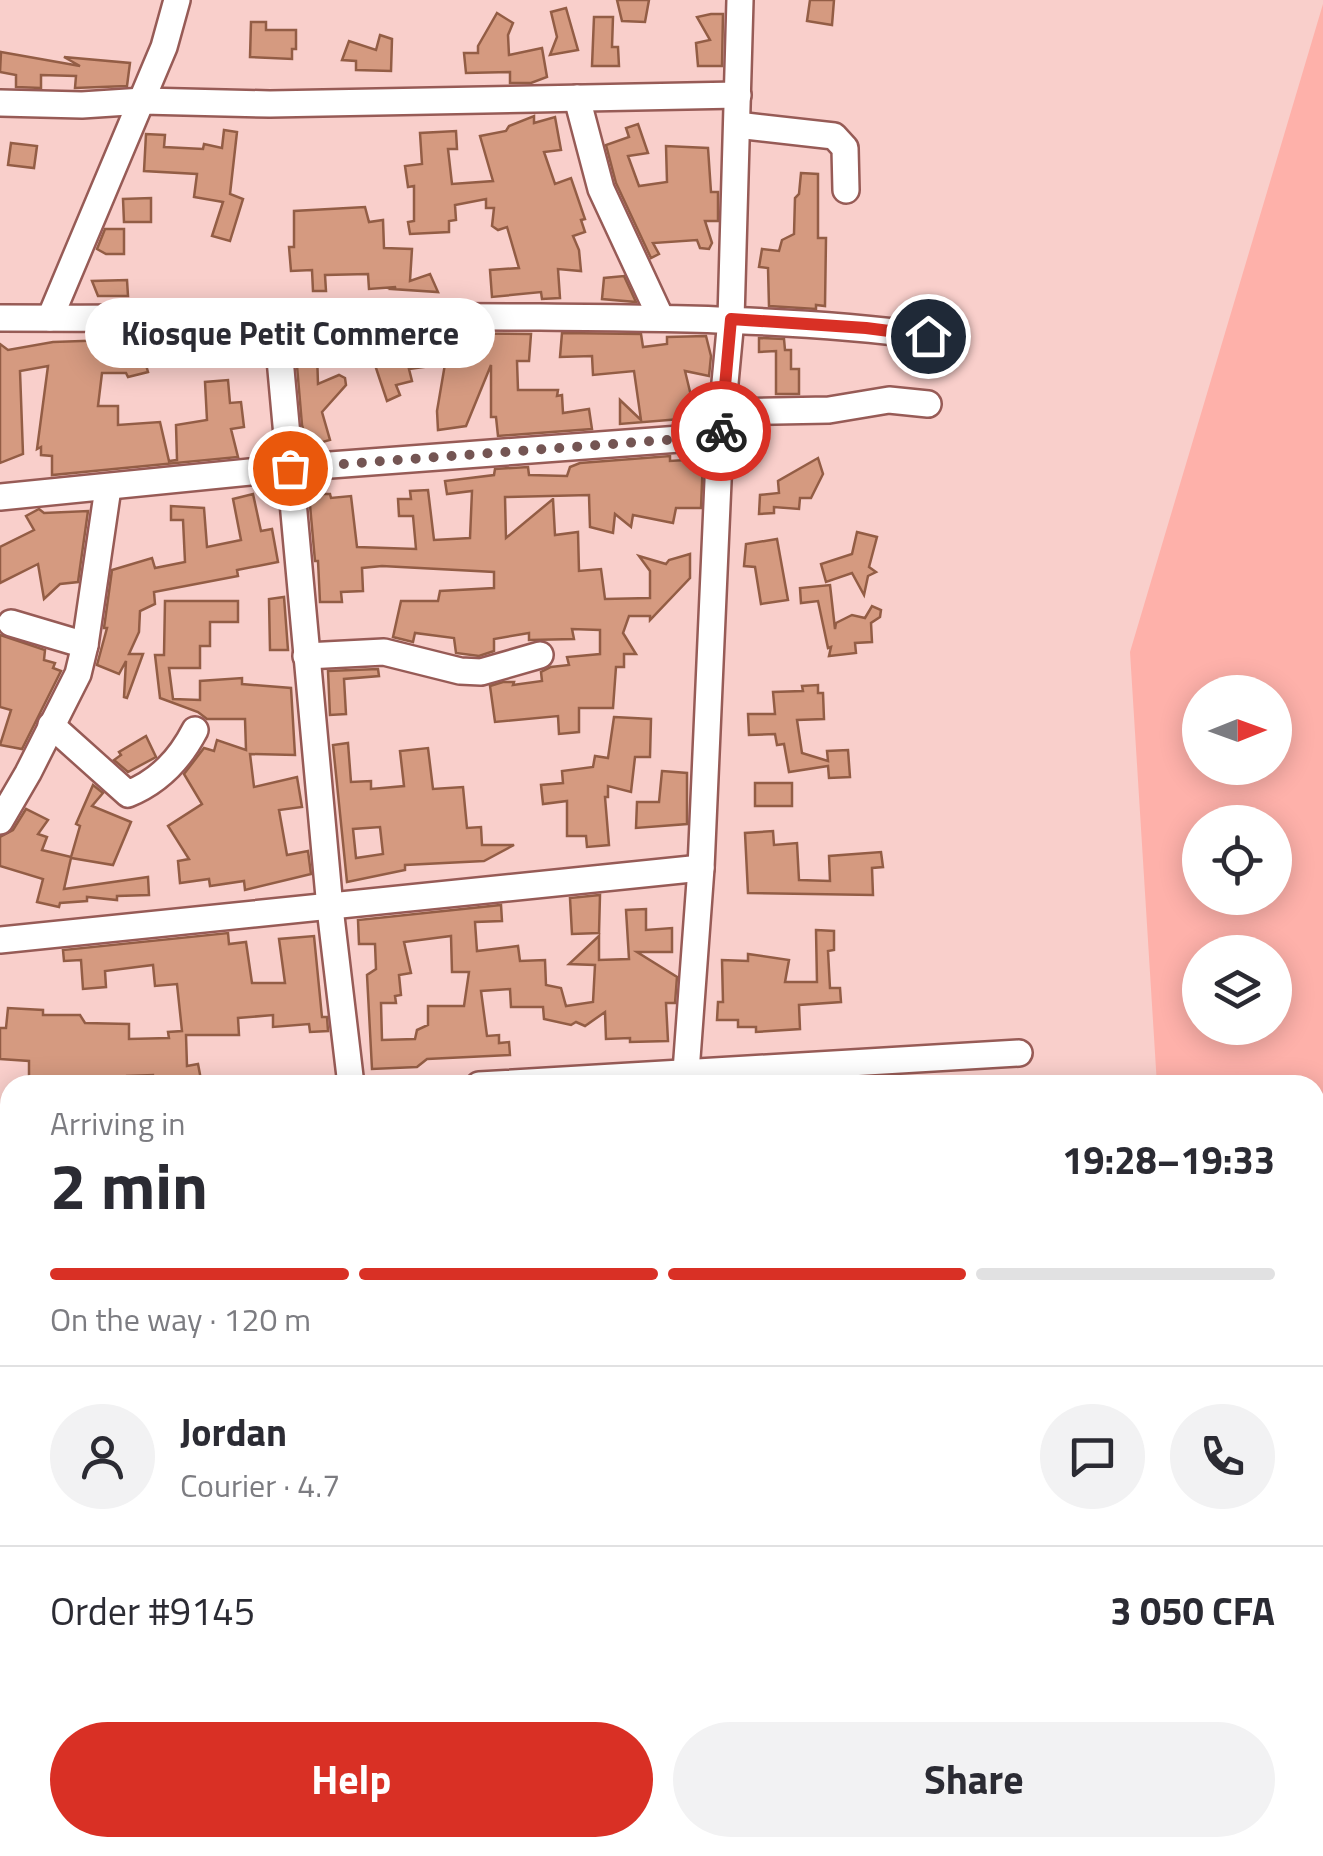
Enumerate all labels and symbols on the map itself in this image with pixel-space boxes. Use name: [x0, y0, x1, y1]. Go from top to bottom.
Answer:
pin: [886, 294, 971, 379]
callout: Kiosque Petit Commerce: [85, 298, 495, 368]
courier: [671, 381, 771, 481]
pin: [248, 426, 333, 511]
north arrow: [1182, 675, 1292, 785]

